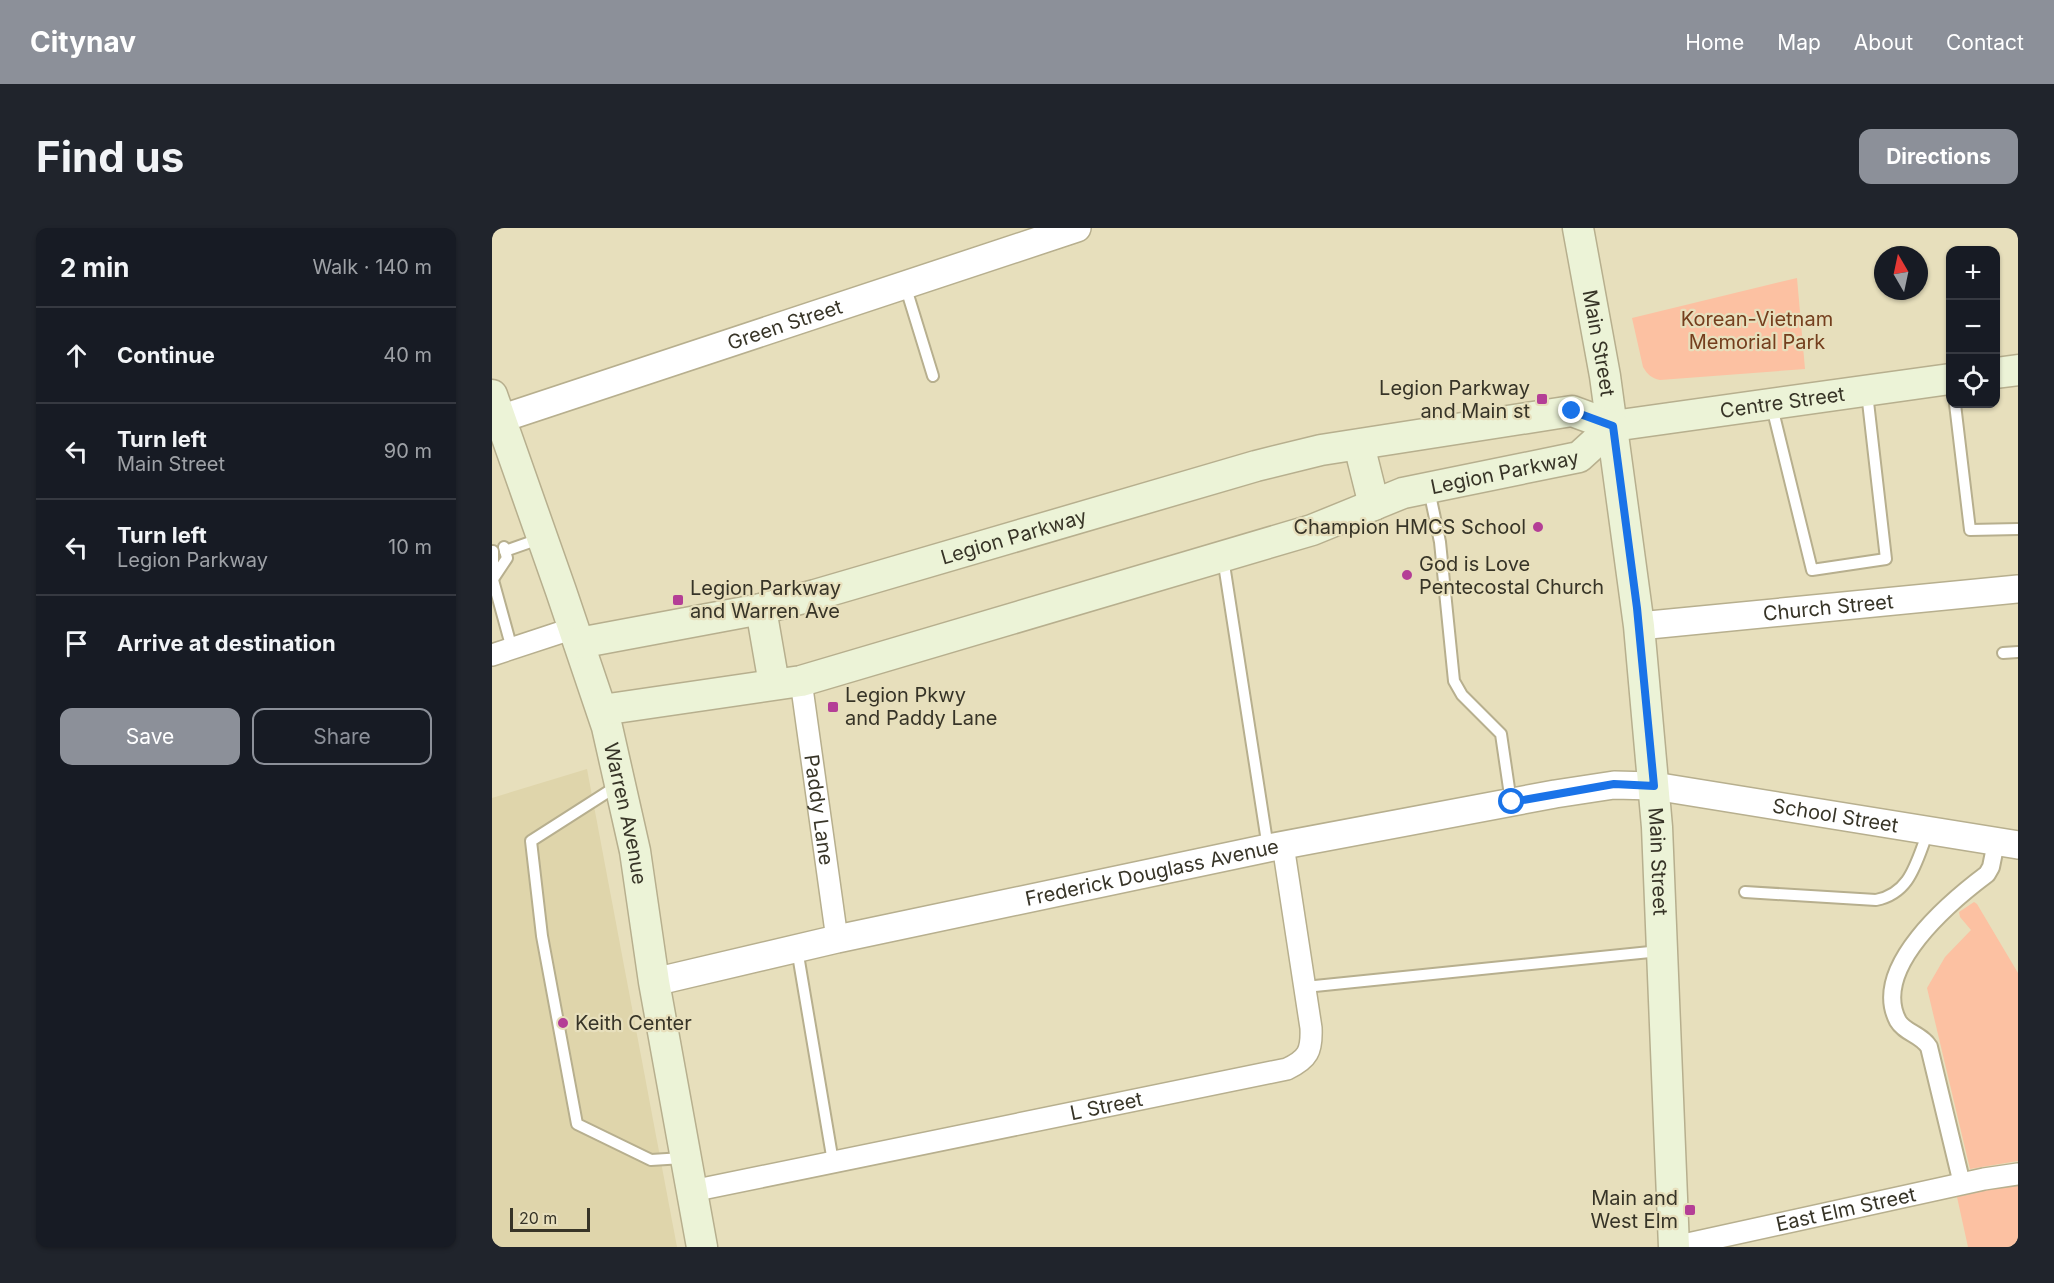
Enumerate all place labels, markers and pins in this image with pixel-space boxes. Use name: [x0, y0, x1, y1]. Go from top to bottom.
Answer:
place label: Legion Parkway and Main st: [1379, 376, 1530, 423]
marker: Legion Parkway and Main st: [1535, 392, 1549, 406]
place label: Champion HMCS School: [1293, 515, 1526, 539]
marker: Champion HMCS School: [1531, 520, 1545, 534]
place label: God is Love Pentecostal Church: [1419, 552, 1604, 599]
marker: God is Love Pentecostal Church: [1400, 568, 1414, 582]
place label: Legion Parkway and Warren Ave: [690, 576, 841, 623]
marker: Legion Parkway and Warren Ave: [671, 593, 685, 607]
place label: Legion Pkwy and Paddy Lane: [845, 683, 997, 730]
marker: Legion Pkwy and Paddy Lane: [826, 700, 840, 714]
place label: Keith Center: [575, 1011, 692, 1035]
marker: Keith Center: [556, 1016, 570, 1030]
place label: Main and West Elm: [1591, 1186, 1678, 1233]
marker: Main and West Elm: [1683, 1203, 1697, 1217]

